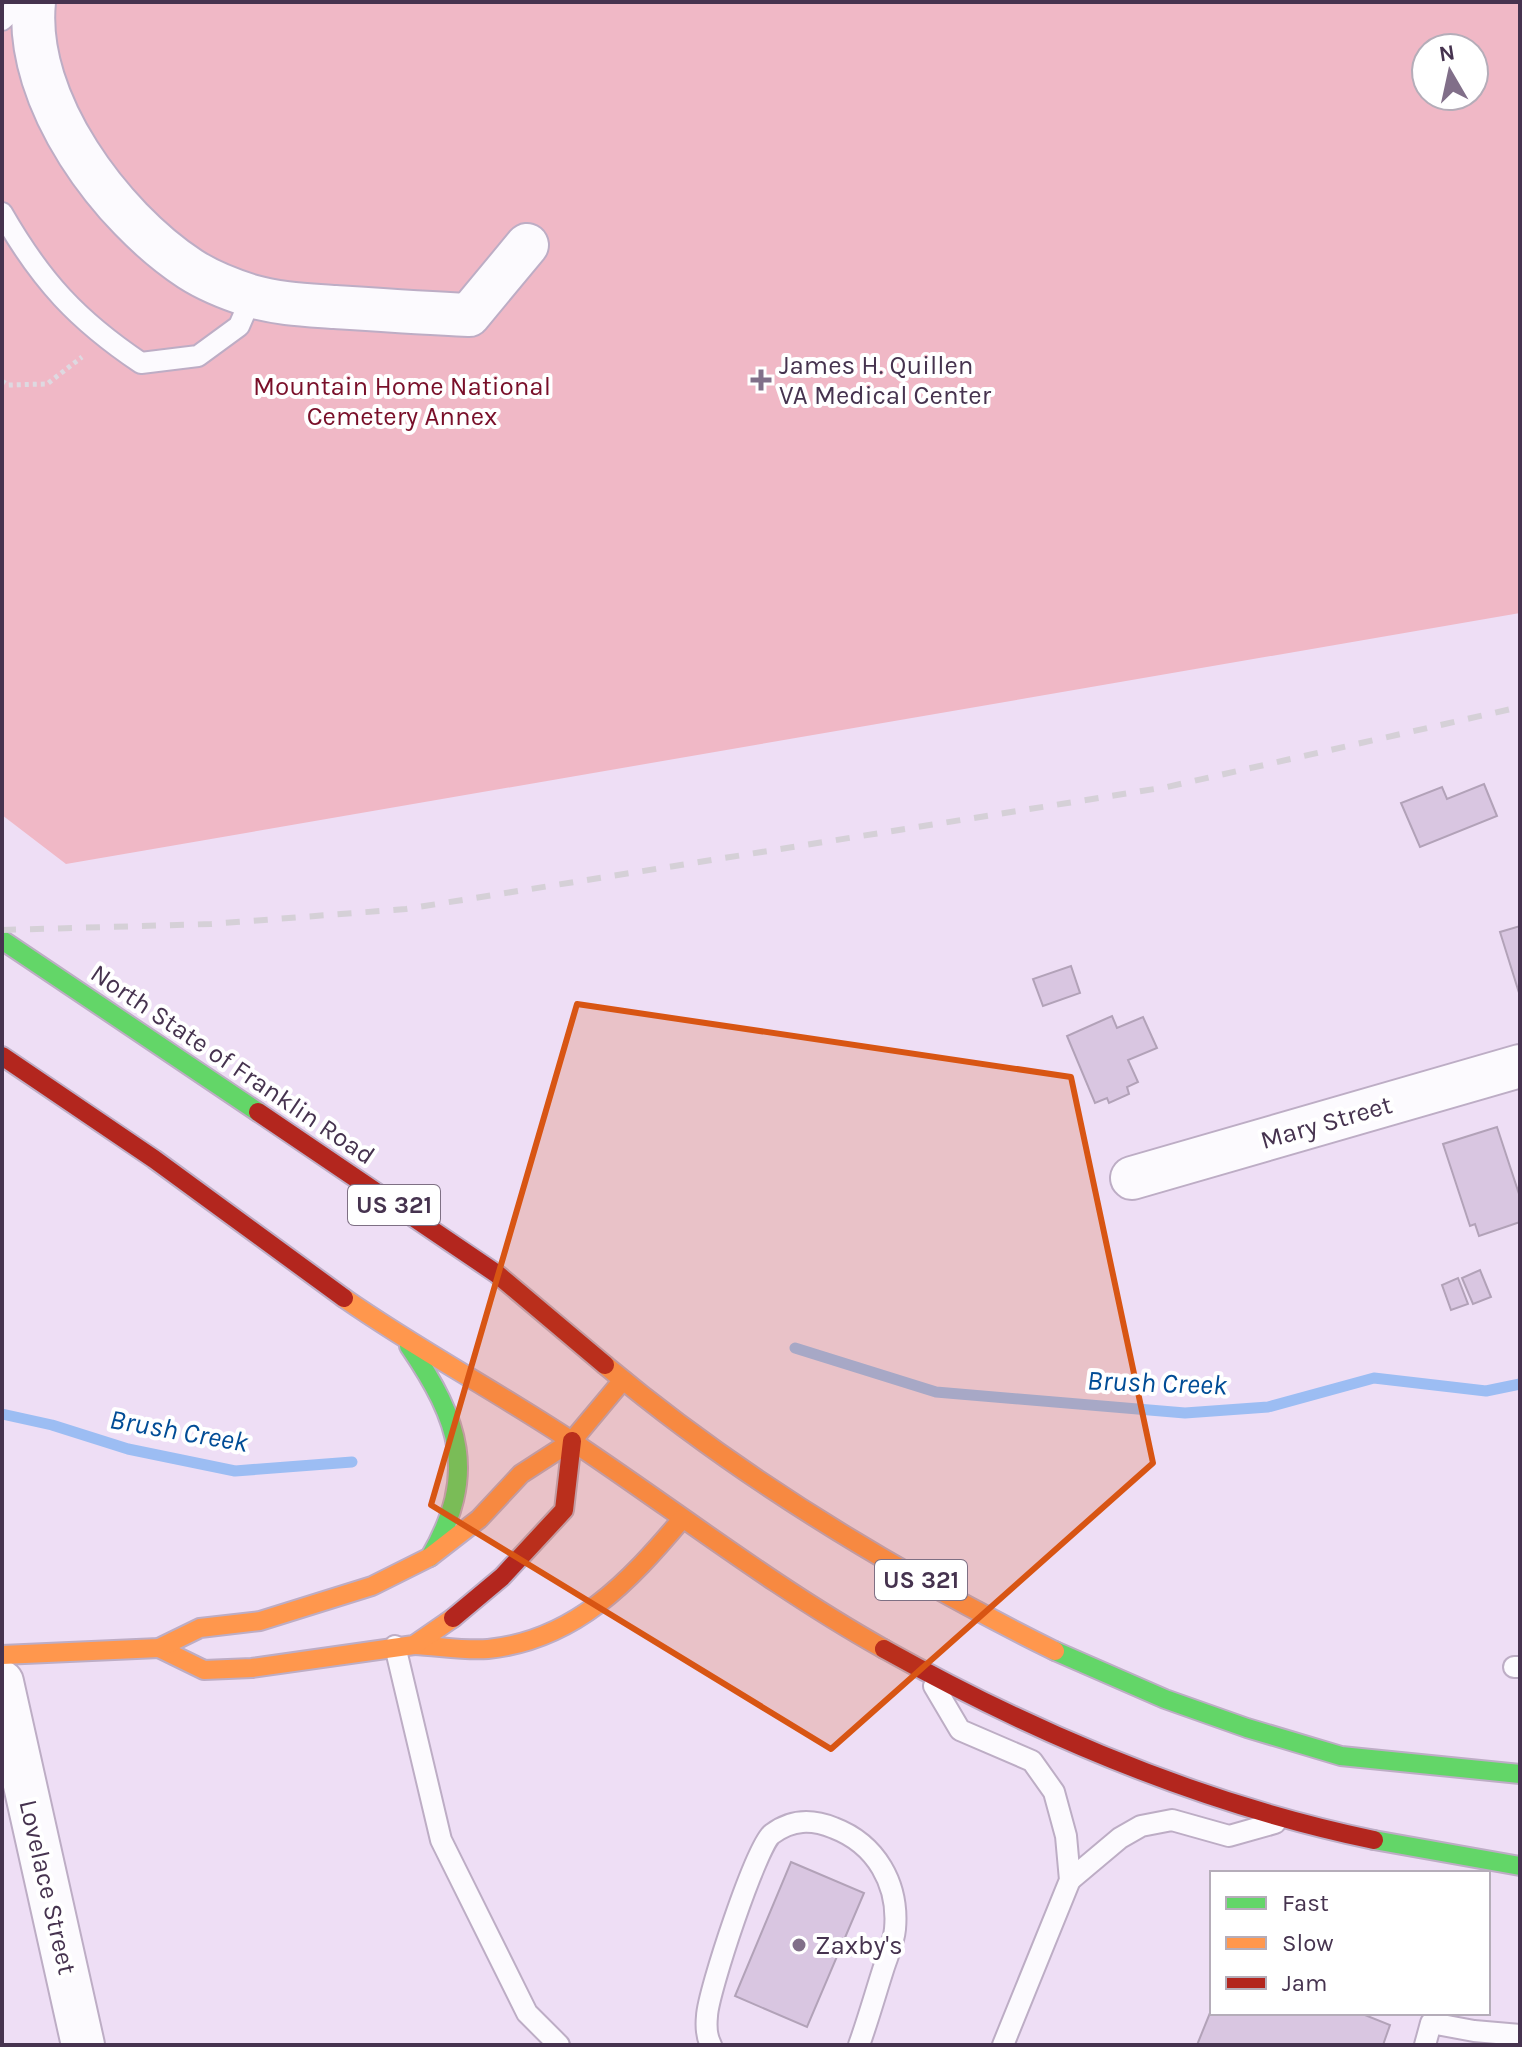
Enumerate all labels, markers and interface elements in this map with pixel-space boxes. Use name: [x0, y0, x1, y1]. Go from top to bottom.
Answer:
north arrow: [1410, 32, 1490, 112]
text: N: [1437, 39, 1457, 67]
place label: James H. Quillen VA Medical Center: [779, 350, 992, 411]
marker: James H. Quillen VA Medical Center: [750, 369, 772, 391]
park label: Mountain Home National Cemetery Annex: [253, 371, 551, 432]
street label: North State of Franklin Road: [85, 958, 381, 1171]
street label: Mary Street: [1257, 1089, 1396, 1156]
road number: US 321: [348, 1185, 440, 1225]
water label: Brush Creek: [1086, 1364, 1228, 1401]
water label: Brush Creek: [107, 1402, 252, 1459]
road number: US 321: [875, 1560, 967, 1600]
street label: Lovelace Street: [12, 1797, 83, 1978]
legend: [1210, 1871, 1490, 2015]
text: Fast: [1282, 1889, 1329, 1917]
text: Slow: [1282, 1929, 1334, 1957]
place label: Zaxby's: [815, 1930, 903, 1961]
marker: Zaxby's: [790, 1936, 808, 1954]
text: Jam: [1282, 1969, 1327, 1997]

